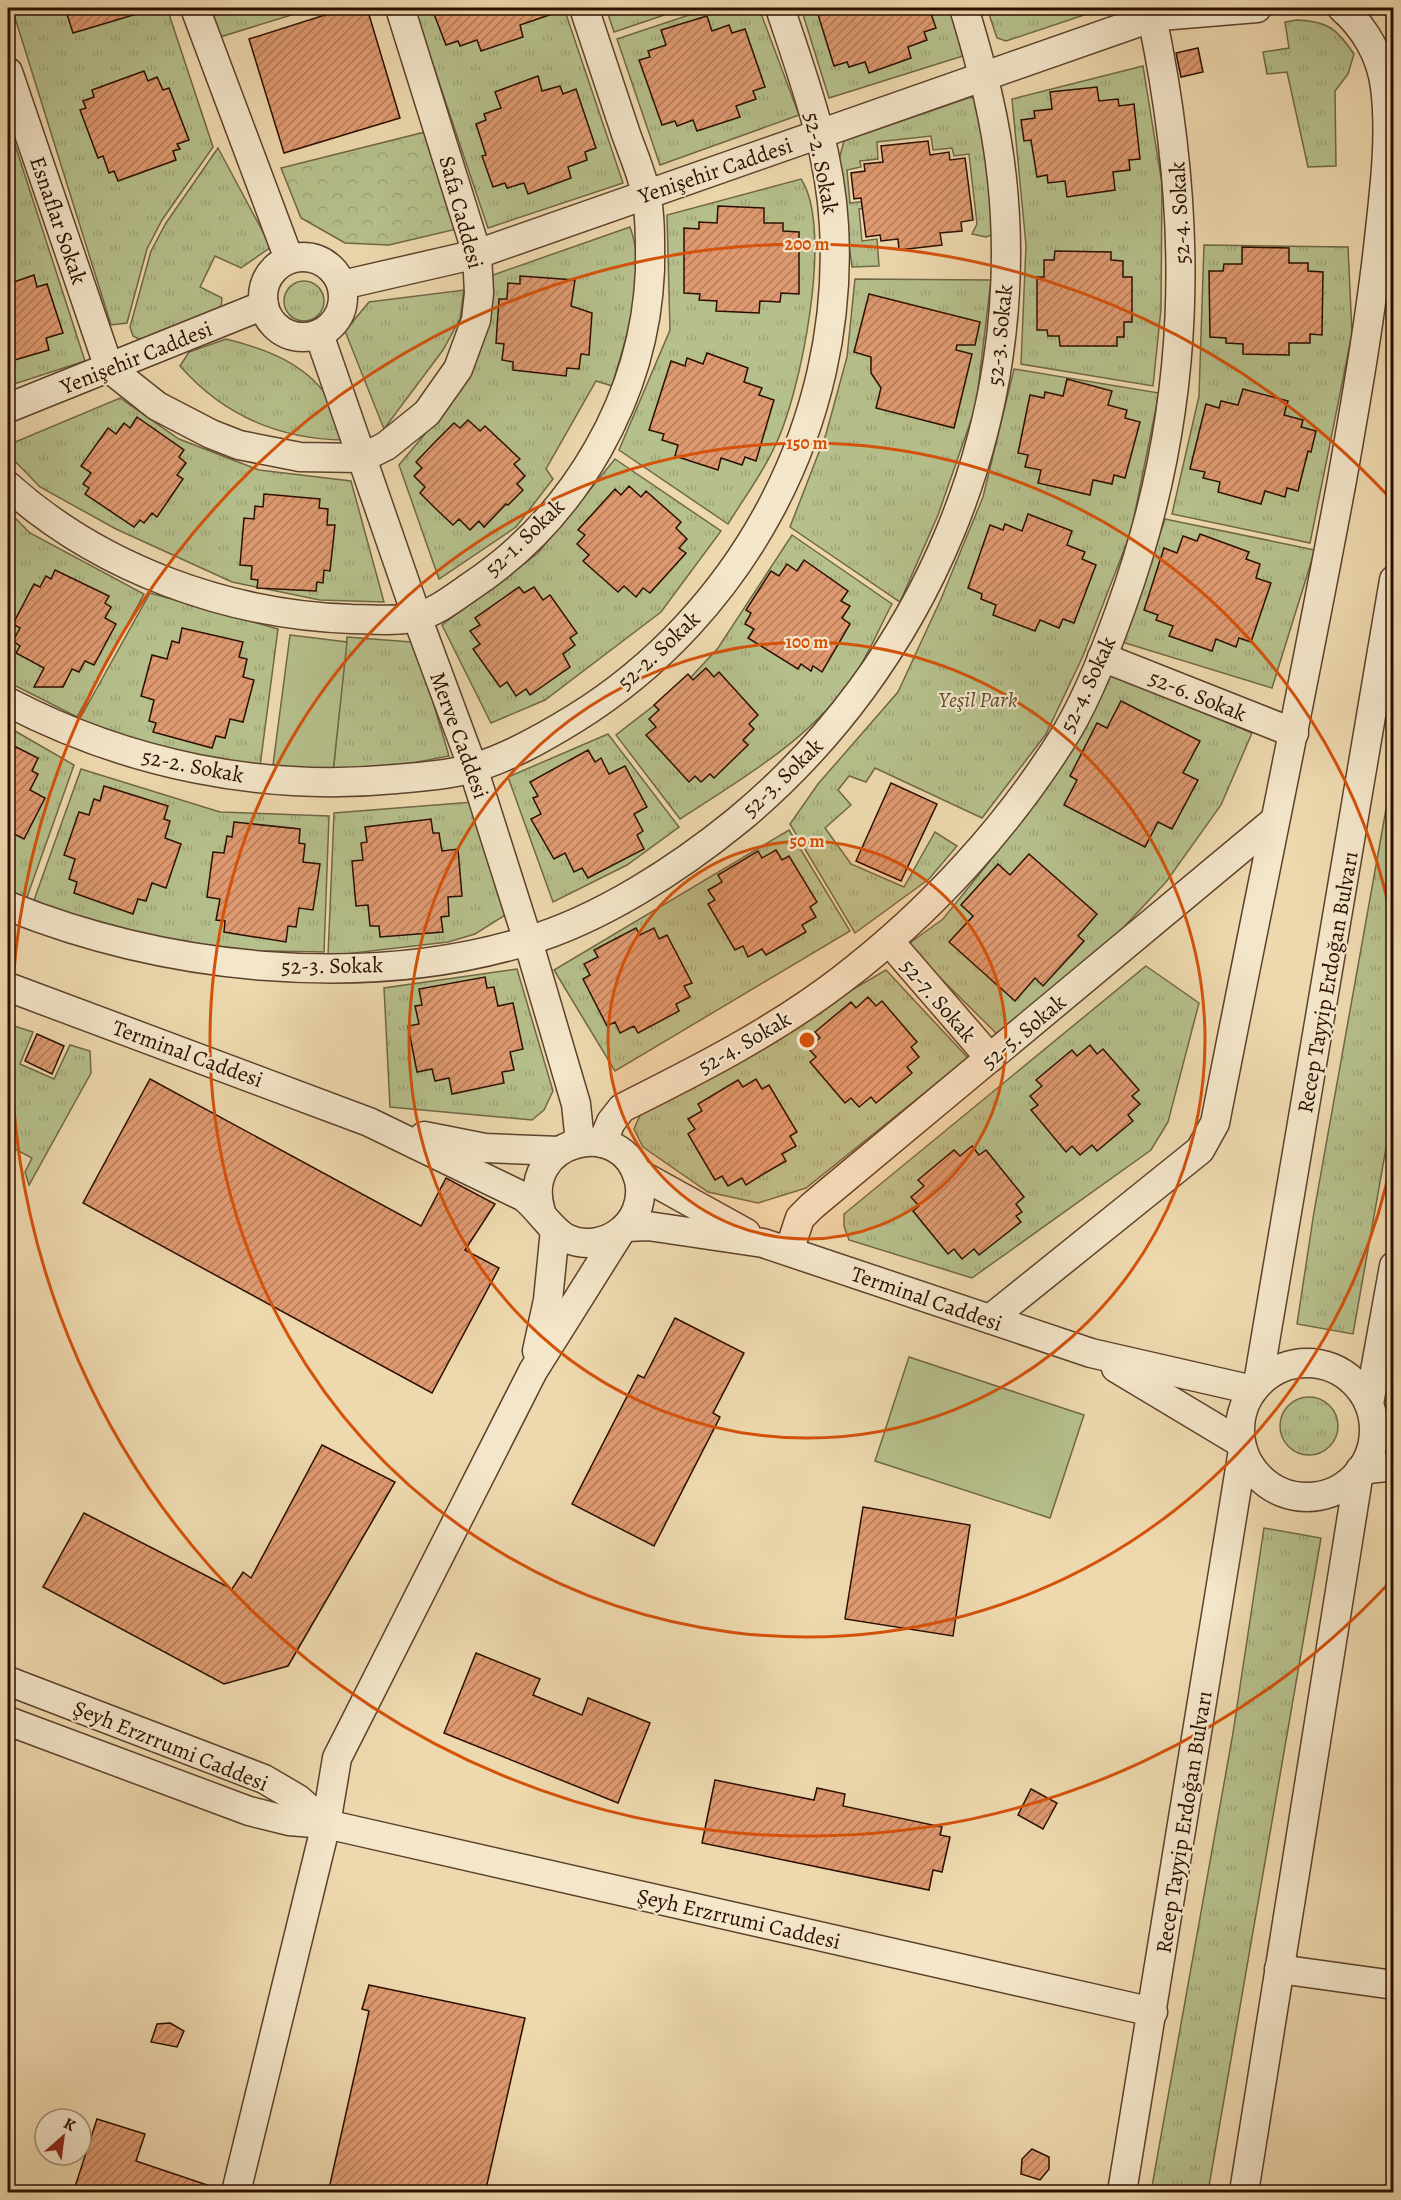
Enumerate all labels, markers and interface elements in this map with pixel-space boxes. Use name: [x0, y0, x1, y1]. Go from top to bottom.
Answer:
street label: 52-2. Sokak: [796, 110, 846, 217]
street label: Yenişehir Caddesi: [633, 131, 796, 212]
street label: Esnaflar Sokak: [22, 152, 94, 288]
street label: Safa Caddesi: [432, 153, 490, 272]
street label: 52-4. Sokak: [1162, 161, 1198, 265]
text: 200 m: [784, 232, 830, 256]
street label: 52-3. Sokak: [980, 283, 1020, 387]
street label: Yenişehir Caddesi: [55, 314, 217, 402]
text: 150 m: [786, 431, 828, 455]
street label: 52-1. Sokak: [478, 492, 571, 583]
street label: 52-2. Sokak: [611, 605, 707, 697]
text: 100 m: [786, 630, 828, 654]
street label: 52-4. Sokak: [1053, 631, 1123, 737]
street label: 52-6. Sokak: [1144, 663, 1251, 729]
street label: Merve Caddesi: [422, 668, 496, 803]
park label: Yeşil Park: [939, 685, 1018, 715]
street label: 52-3. Sokak: [736, 731, 830, 824]
street label: 52-2. Sokak: [139, 741, 246, 791]
text: 50 m: [790, 829, 824, 853]
street label: Recep Tayyip Erdoğan Bulvarı: [1290, 849, 1366, 1115]
street label: 52-3. Sokak: [281, 950, 383, 982]
street label: 52-7. Sokak: [893, 952, 983, 1049]
street label: 52-5. Sokak: [975, 987, 1072, 1076]
street label: 52-4. Sokak: [693, 1004, 797, 1082]
street label: Terminal Caddesi: [108, 1013, 267, 1095]
centre of rings: [797, 1030, 817, 1050]
street label: Terminal Caddesi: [847, 1259, 1006, 1339]
street label: Recep Tayyip Erdoğan Bulvarı: [1148, 1689, 1220, 1956]
street label: Şeyh Erzrrumi Caddesi: [69, 1693, 273, 1799]
street label: Şeyh Erzrrumi Caddesi: [634, 1881, 844, 1957]
north arrow: [33, 2107, 93, 2167]
text: K: [60, 2112, 80, 2137]

